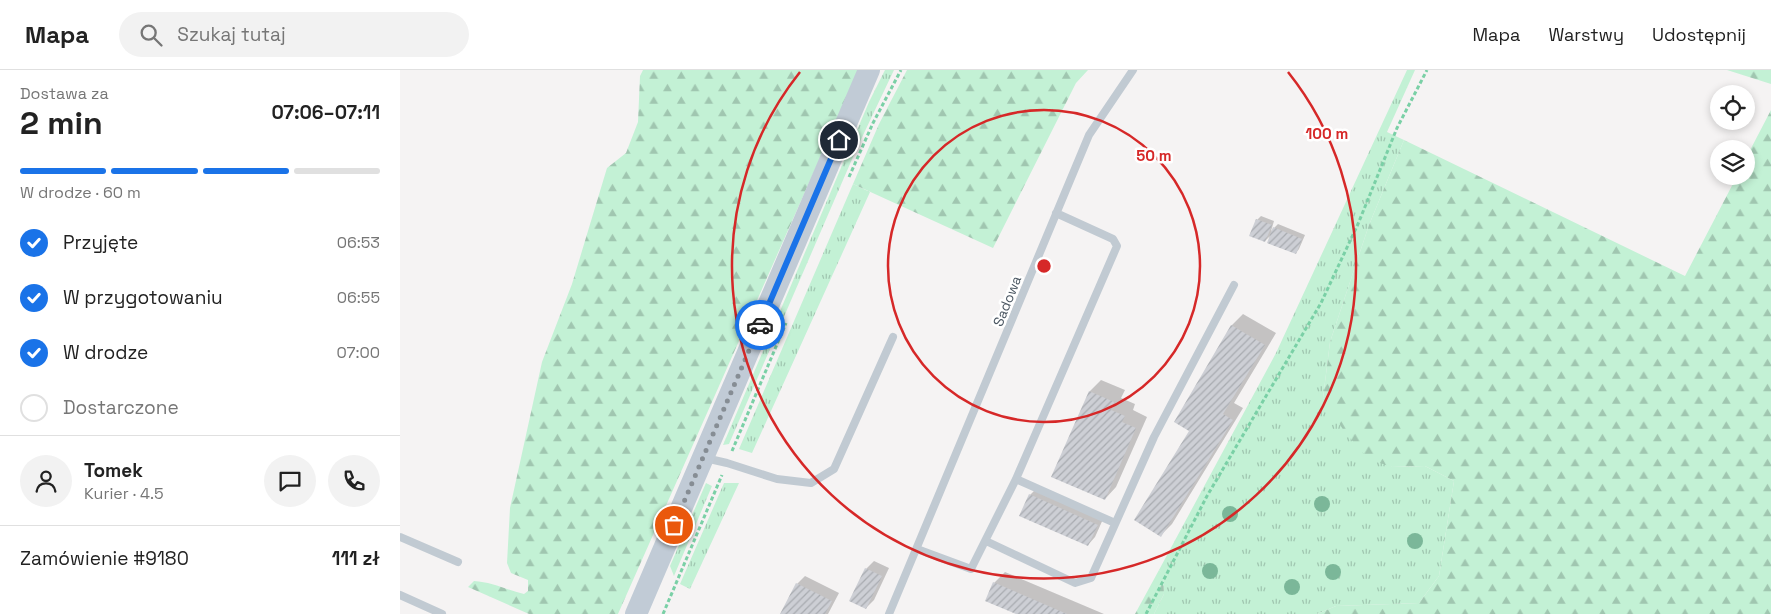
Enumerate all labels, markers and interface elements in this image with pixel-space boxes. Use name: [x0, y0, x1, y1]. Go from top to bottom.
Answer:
search box: [119, 12, 469, 57]
text: Mapa: [25, 19, 89, 50]
icon: search: [137, 21, 165, 49]
text: Szukaj tutaj: [177, 22, 286, 47]
text: Mapa: [1473, 23, 1520, 46]
text: Warstwy: [1548, 23, 1624, 46]
text: Udostępnij: [1652, 23, 1746, 46]
text: Dostawa za: [20, 83, 109, 104]
map controls: [1710, 85, 1755, 185]
button: locate: [1710, 85, 1755, 130]
text: 07:06–07:11: [271, 100, 380, 125]
text: 2 min: [20, 103, 103, 143]
pin: [818, 119, 860, 161]
text: 100 m: [1306, 124, 1348, 143]
icon: home: [825, 126, 853, 154]
button: layers: [1710, 140, 1755, 185]
text: 50 m: [1136, 146, 1172, 165]
text: W drodze · 60 m: [20, 182, 141, 203]
icon: check: [20, 229, 48, 257]
text: Przyjęte: [63, 230, 138, 255]
text: 06:53: [337, 232, 380, 253]
centre of rings: [1035, 257, 1053, 275]
street label: Sadowa: [989, 273, 1025, 329]
icon: check: [20, 284, 48, 312]
text: W przygotowaniu: [63, 285, 223, 310]
text: 06:55: [337, 287, 380, 308]
courier: [735, 300, 785, 350]
icon: car: [746, 311, 774, 339]
icon: check: [20, 339, 48, 367]
text: W drodze: [63, 340, 148, 365]
text: 07:00: [336, 342, 380, 363]
text: Dostarczone: [63, 395, 179, 420]
button: person: [20, 455, 72, 507]
button: chat: [264, 455, 316, 507]
button: phone: [328, 455, 380, 507]
text: Tomek: [84, 458, 143, 483]
text: Kurier · 4.5: [84, 483, 164, 504]
pin: [653, 504, 695, 546]
icon: bag: [660, 511, 688, 539]
text: Zamówienie #9180: [20, 546, 189, 571]
text: 111 zł: [332, 546, 380, 571]

